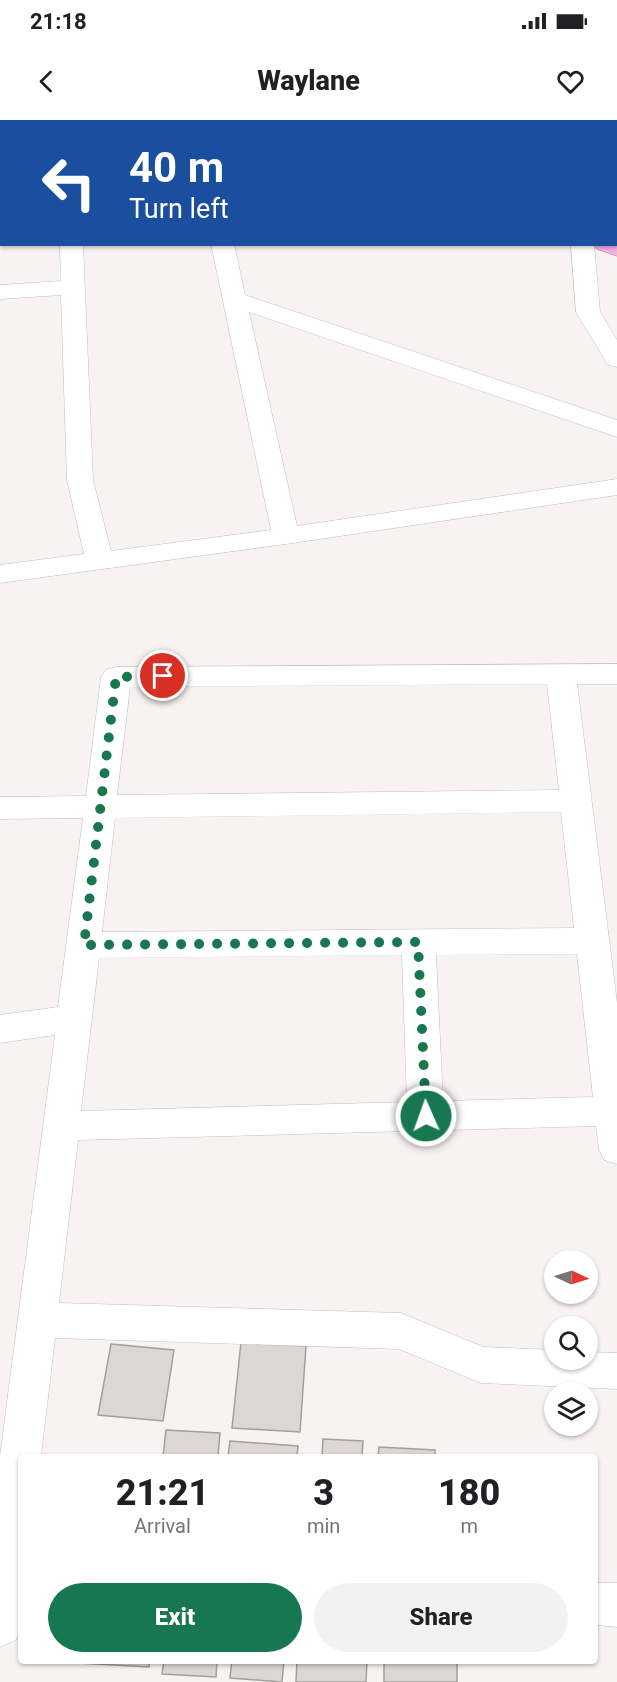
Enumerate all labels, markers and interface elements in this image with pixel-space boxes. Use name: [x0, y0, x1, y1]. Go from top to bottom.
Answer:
text: 21:18: [30, 9, 87, 34]
icon: back: [30, 65, 63, 98]
text: Waylane: [257, 65, 360, 97]
icon: heart: [554, 65, 587, 98]
text: 40 m: [129, 143, 224, 192]
icon: left: [30, 144, 108, 222]
text: Turn left: [129, 193, 229, 225]
pin: [137, 650, 188, 701]
icon: arrive: [146, 659, 179, 692]
position arrow: [394, 1084, 458, 1148]
north arrow: [544, 1250, 598, 1304]
map controls: [544, 1250, 598, 1436]
button: search: [544, 1316, 598, 1370]
button: layers: [544, 1382, 598, 1436]
text: 21:21: [116, 1472, 209, 1514]
text: 3: [313, 1472, 334, 1514]
text: 180: [438, 1472, 500, 1514]
text: Arrival: [134, 1514, 191, 1538]
text: min: [307, 1514, 340, 1538]
text: m: [460, 1514, 478, 1538]
button: Exit: [48, 1583, 302, 1652]
button: Share: [314, 1583, 568, 1652]

